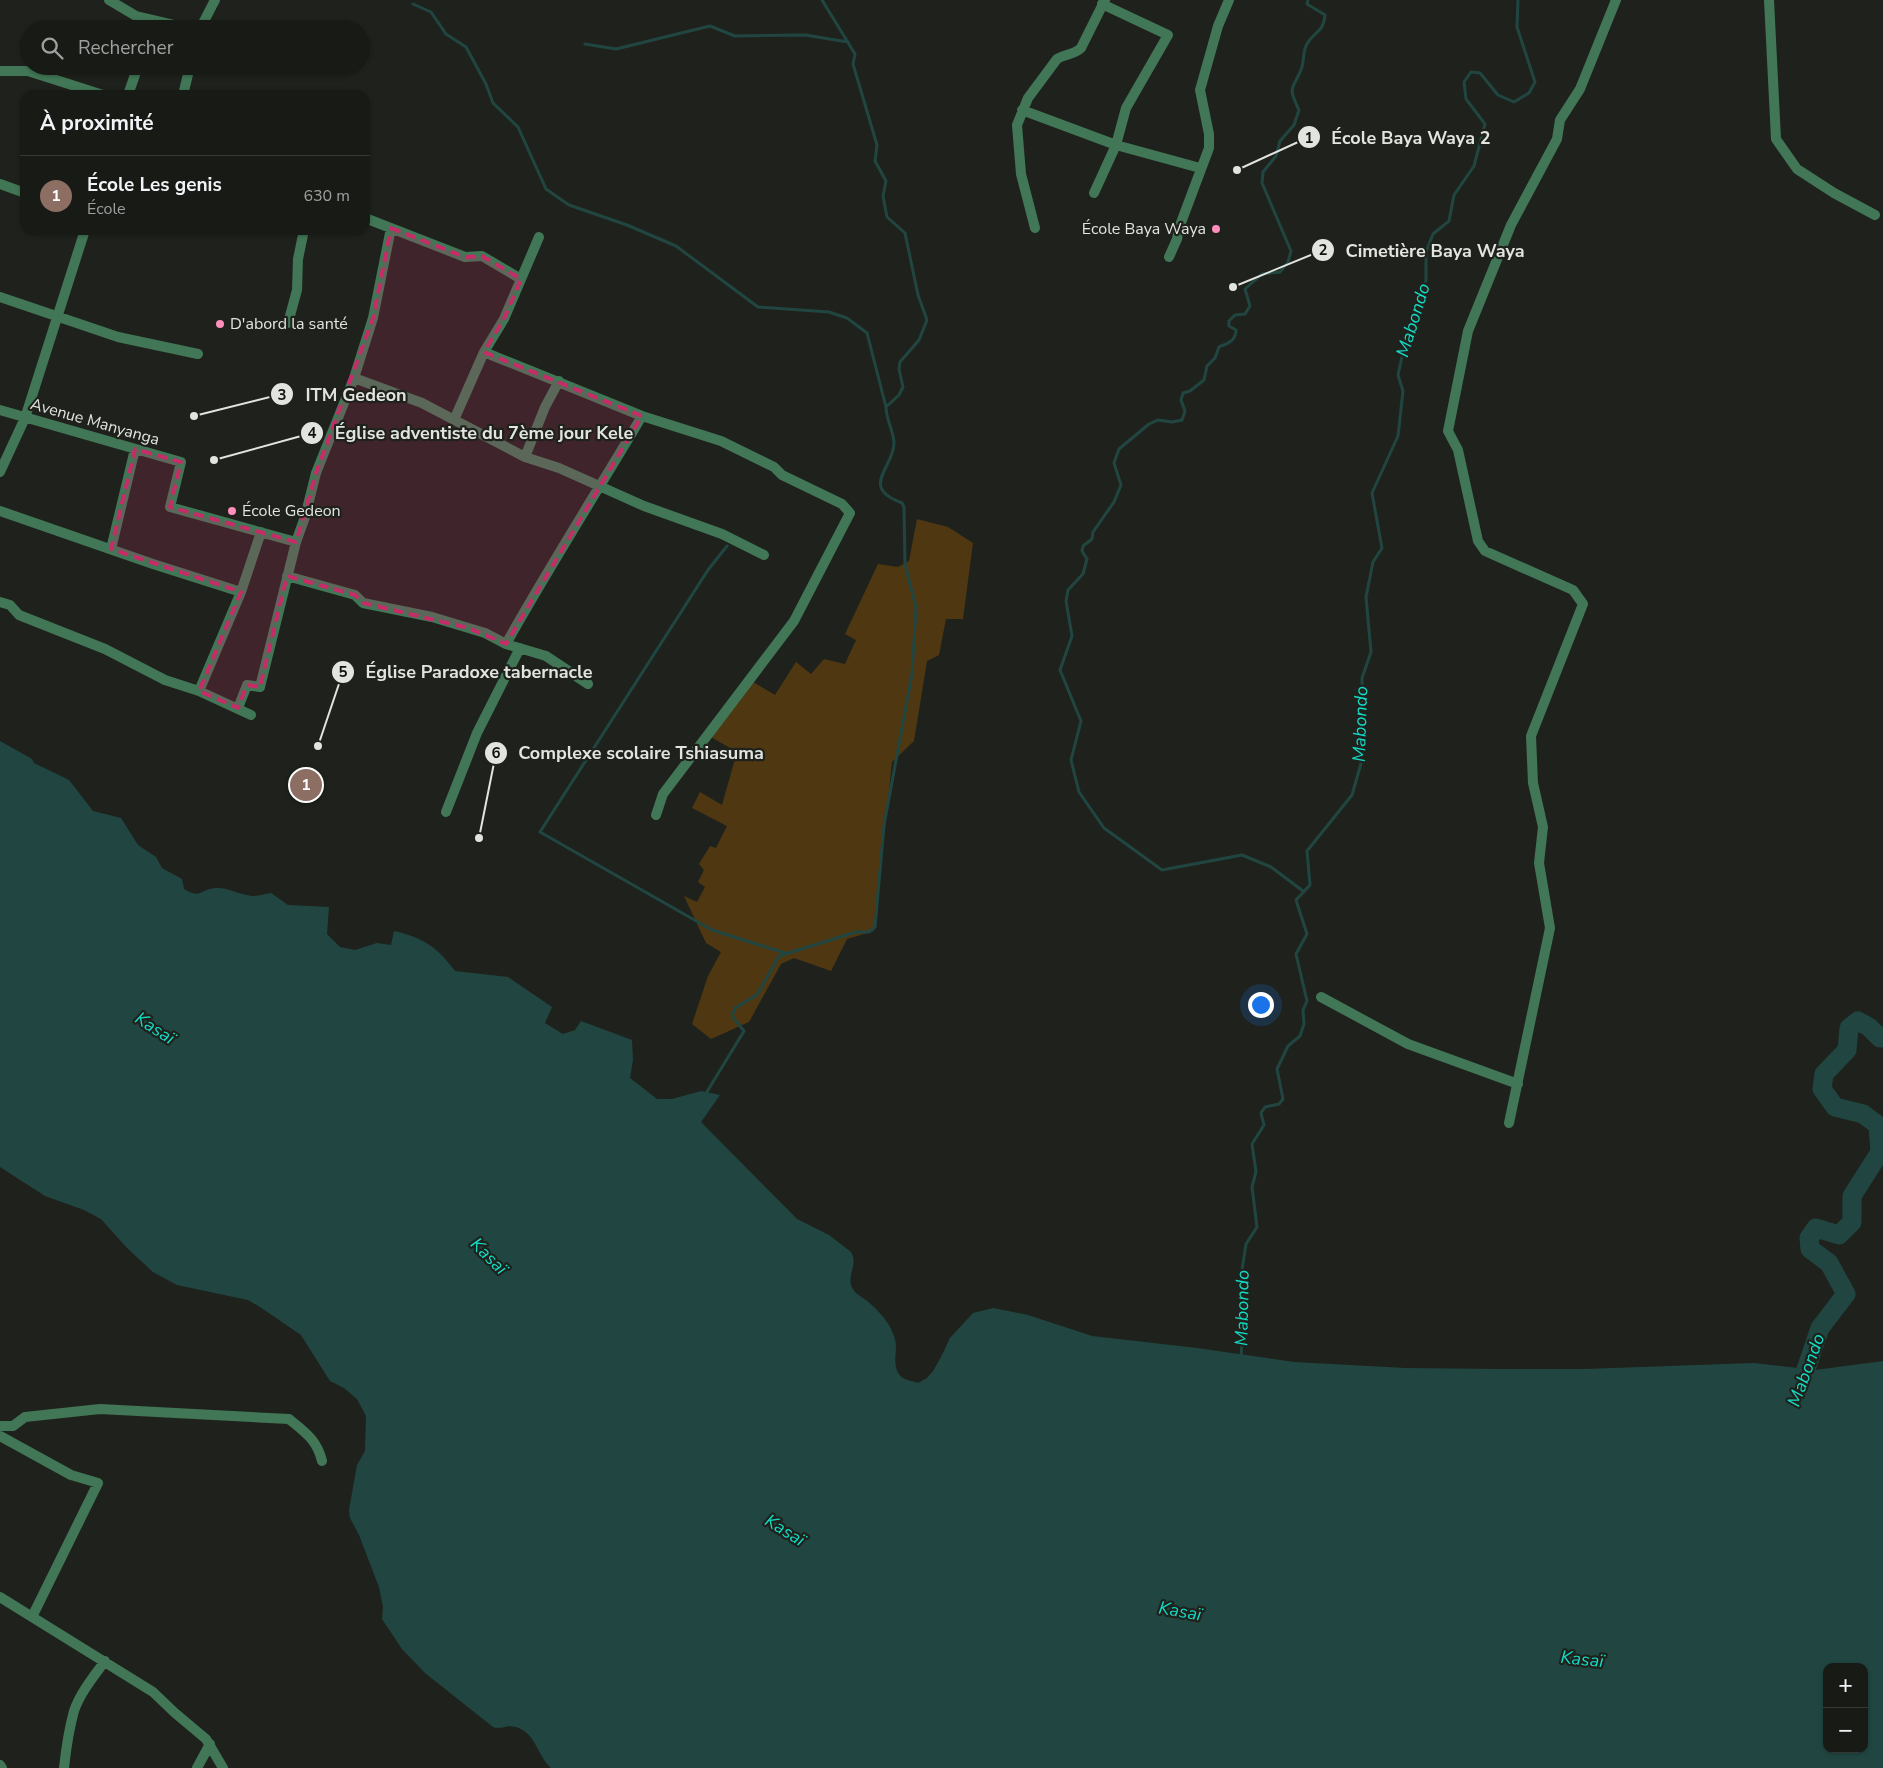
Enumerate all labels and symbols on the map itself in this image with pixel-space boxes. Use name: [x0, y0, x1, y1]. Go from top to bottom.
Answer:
callout: École Baya Waya 2: [1297, 121, 1501, 154]
text: École Baya Waya 2: [1331, 126, 1491, 150]
text: 1: [1304, 128, 1314, 148]
place label: École Baya Waya: [1082, 218, 1206, 240]
marker: École Baya Waya: [1210, 223, 1222, 235]
callout: Cimetière Baya Waya: [1311, 234, 1535, 267]
text: Cimetière Baya Waya: [1345, 239, 1525, 263]
text: 2: [1318, 240, 1328, 260]
water label: Mabondo: [1390, 280, 1436, 360]
place label: D'abord la santé: [230, 313, 348, 335]
marker: D'abord la santé: [214, 318, 226, 330]
callout: ITM Gedeon: [270, 378, 416, 411]
text: ITM Gedeon: [305, 383, 407, 407]
text: 3: [277, 385, 287, 405]
street label: Avenue Manyanga: [28, 393, 162, 451]
callout: Église adventiste du 7ème jour Kele: [300, 416, 643, 449]
text: Église adventiste du 7ème jour Kele: [335, 421, 633, 445]
text: 4: [307, 423, 317, 443]
place label: École Gedeon: [242, 500, 341, 522]
marker: École Gedeon: [226, 505, 238, 517]
callout: Église Paradoxe tabernacle: [330, 655, 602, 688]
text: Église Paradoxe tabernacle: [365, 660, 593, 684]
text: 5: [338, 662, 348, 682]
water label: Mabondo: [1347, 686, 1373, 762]
callout: Complexe scolaire Tshiasuma: [483, 737, 774, 770]
text: Complexe scolaire Tshiasuma: [518, 741, 764, 765]
text: 6: [491, 743, 501, 763]
pin: 1: [290, 766, 322, 804]
your location: [1248, 992, 1274, 1018]
water label: Kasaï: [130, 1006, 181, 1051]
water label: Kasaï: [465, 1232, 514, 1281]
water label: Mabondo: [1229, 1270, 1255, 1346]
water label: Mabondo: [1782, 1330, 1830, 1410]
water label: Kasaï: [760, 1508, 811, 1553]
water label: Kasaï: [1157, 1595, 1205, 1627]
water label: Kasaï: [1559, 1645, 1607, 1673]

